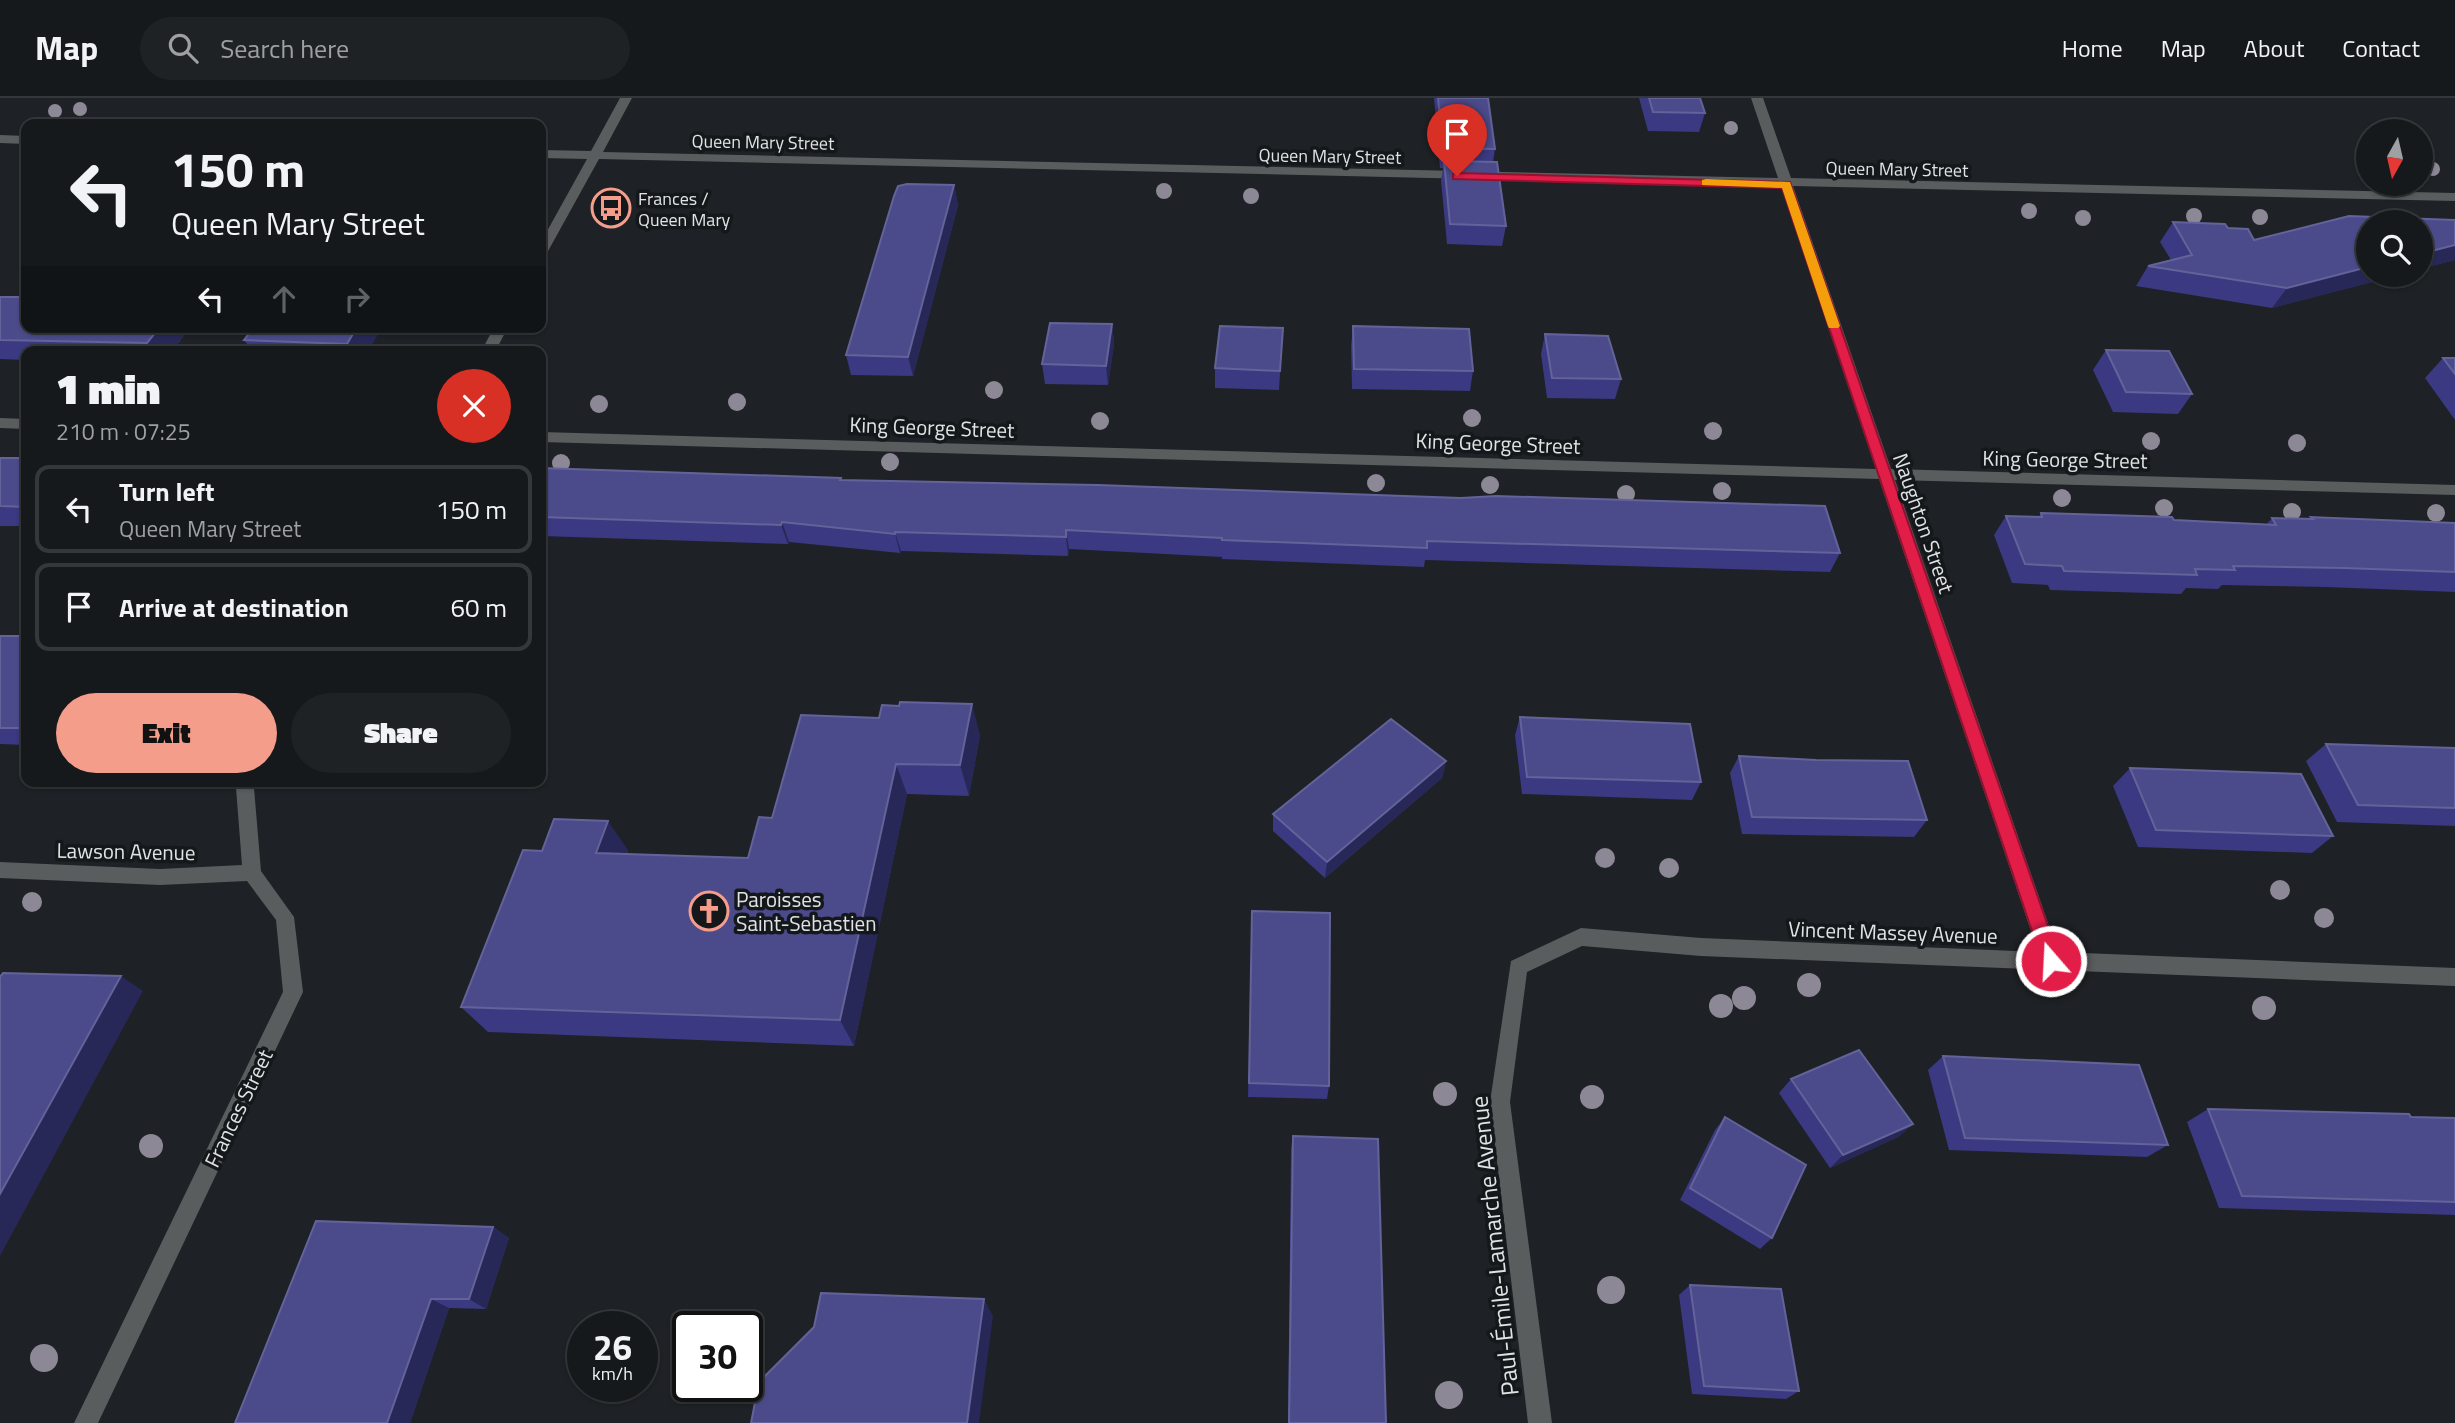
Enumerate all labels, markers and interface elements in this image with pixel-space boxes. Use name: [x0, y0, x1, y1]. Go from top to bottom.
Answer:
search box: [140, 17, 630, 80]
text: Map: [35, 23, 98, 73]
icon: search: [164, 29, 202, 67]
text: Search here: [220, 29, 349, 68]
text: Home: [2062, 30, 2123, 66]
text: Map: [2161, 30, 2206, 66]
text: About: [2244, 30, 2304, 66]
text: Contact: [2342, 30, 2420, 66]
pin: [1427, 104, 1487, 176]
icon: arrive: [1438, 115, 1476, 153]
north arrow: [2356, 119, 2432, 196]
map controls: [2356, 119, 2433, 287]
street label: Queen Mary Street: [691, 127, 835, 157]
text: 150 m: [171, 131, 305, 206]
street label: Queen Mary Street: [1258, 141, 1402, 171]
icon: left: [56, 147, 147, 238]
street label: Queen Mary Street: [1825, 154, 1969, 184]
place label: Frances / Queen Mary: [638, 185, 731, 233]
bus stop icon: Frances / Queen Mary: [590, 187, 632, 229]
text: Queen Mary Street: [171, 199, 425, 247]
button: search: [2356, 210, 2433, 287]
icon: left: [192, 280, 230, 318]
icon: ahead: [265, 280, 303, 318]
icon: right: [338, 280, 376, 318]
text: 1 min: [56, 356, 160, 420]
button: close: [437, 369, 511, 443]
street label: King George Street: [849, 408, 1016, 446]
text: 210 m · 07:25: [56, 414, 191, 449]
street label: King George Street: [1415, 424, 1582, 462]
street label: King George Street: [1982, 442, 2148, 476]
street label: Naughton Street: [1885, 449, 1963, 598]
text: Turn left: [119, 472, 214, 511]
icon: left: [60, 490, 98, 528]
text: 150 m: [436, 490, 507, 529]
text: Queen Mary Street: [119, 511, 301, 546]
icon: arrive: [60, 588, 98, 626]
text: Arrive at destination: [119, 588, 349, 627]
text: 60 m: [450, 588, 507, 627]
button: Exit: [56, 693, 277, 773]
button: Share: [291, 693, 511, 773]
street label: Lawson Avenue: [56, 834, 196, 868]
place label: Paroisses Saint-Sebastien: [736, 883, 876, 939]
church icon: Paroisses Saint-Sebastien: [688, 890, 730, 932]
street label: Vincent Massey Avenue: [1788, 912, 1998, 952]
position arrow: [2014, 924, 2088, 998]
street label: Frances Street: [196, 1043, 281, 1172]
street label: Paul-Émile-Lamarche Avenue: [1460, 1094, 1528, 1398]
speed limit sign: 30: [672, 1311, 763, 1402]
text: 26: [593, 1320, 632, 1374]
text: km/h: [592, 1360, 633, 1387]

